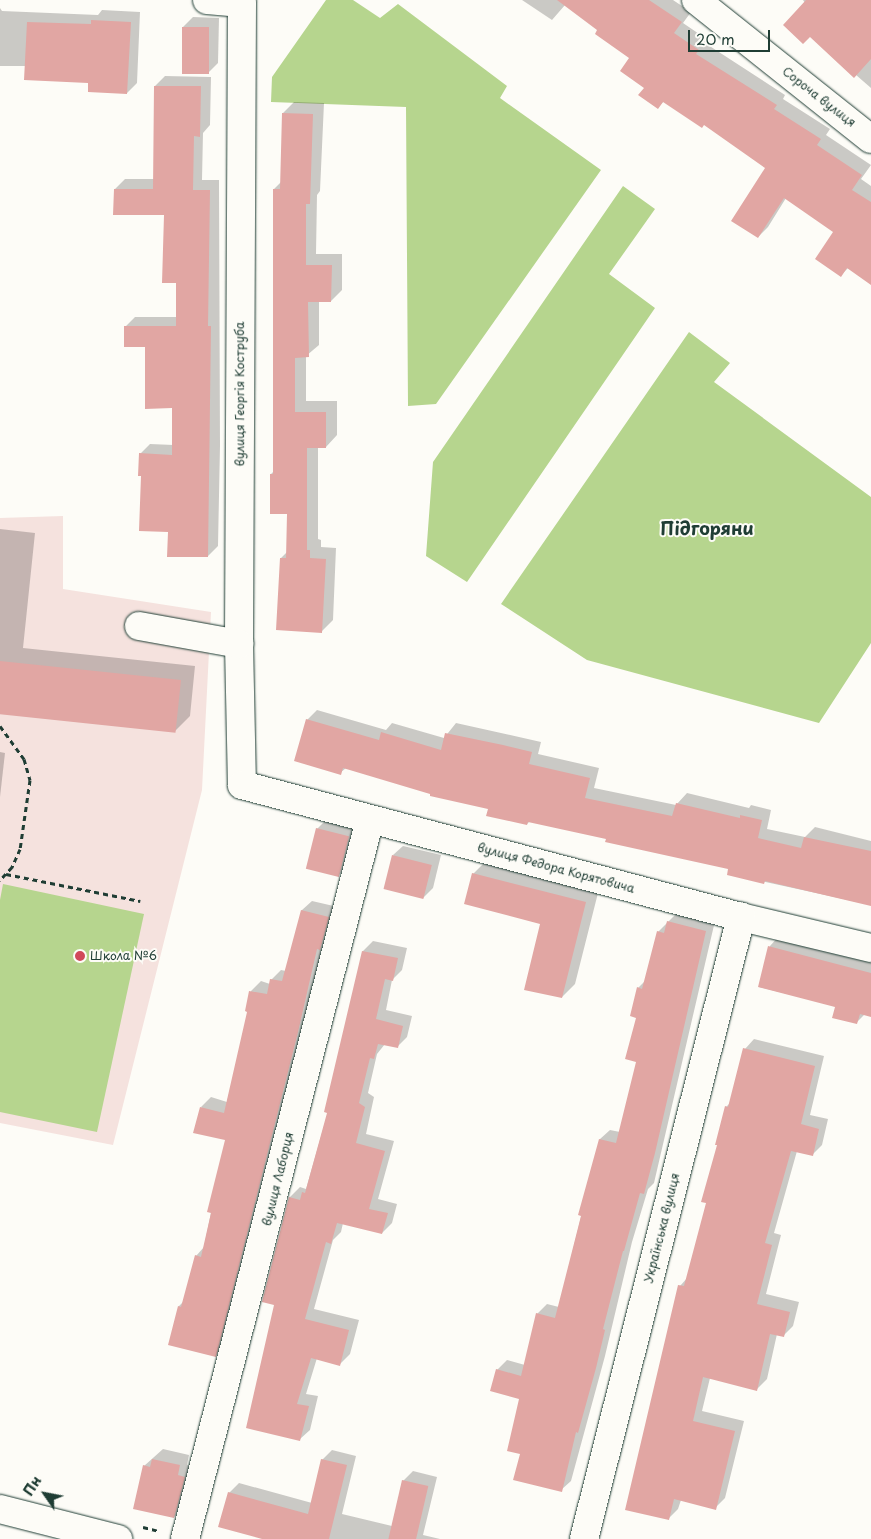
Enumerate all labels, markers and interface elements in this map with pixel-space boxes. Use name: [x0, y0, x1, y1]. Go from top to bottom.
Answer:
scale bar: [691, 20, 774, 52]
text: 20 m: [696, 27, 735, 50]
street label: Сороча вулиця: [779, 64, 859, 130]
street label: вулиця Георгія Коструба: [233, 322, 247, 466]
district label: Підгоряни: [660, 517, 754, 539]
street label: вулиця Федора Корятовича: [476, 840, 636, 896]
place label: Школа №6: [90, 949, 157, 963]
marker: Школа №6: [74, 950, 86, 962]
street label: вулиця Лаборця: [259, 1130, 297, 1228]
street label: Українська вулиця: [641, 1171, 683, 1285]
north arrow: [20, 1469, 70, 1519]
text: Пн: [18, 1471, 46, 1500]

